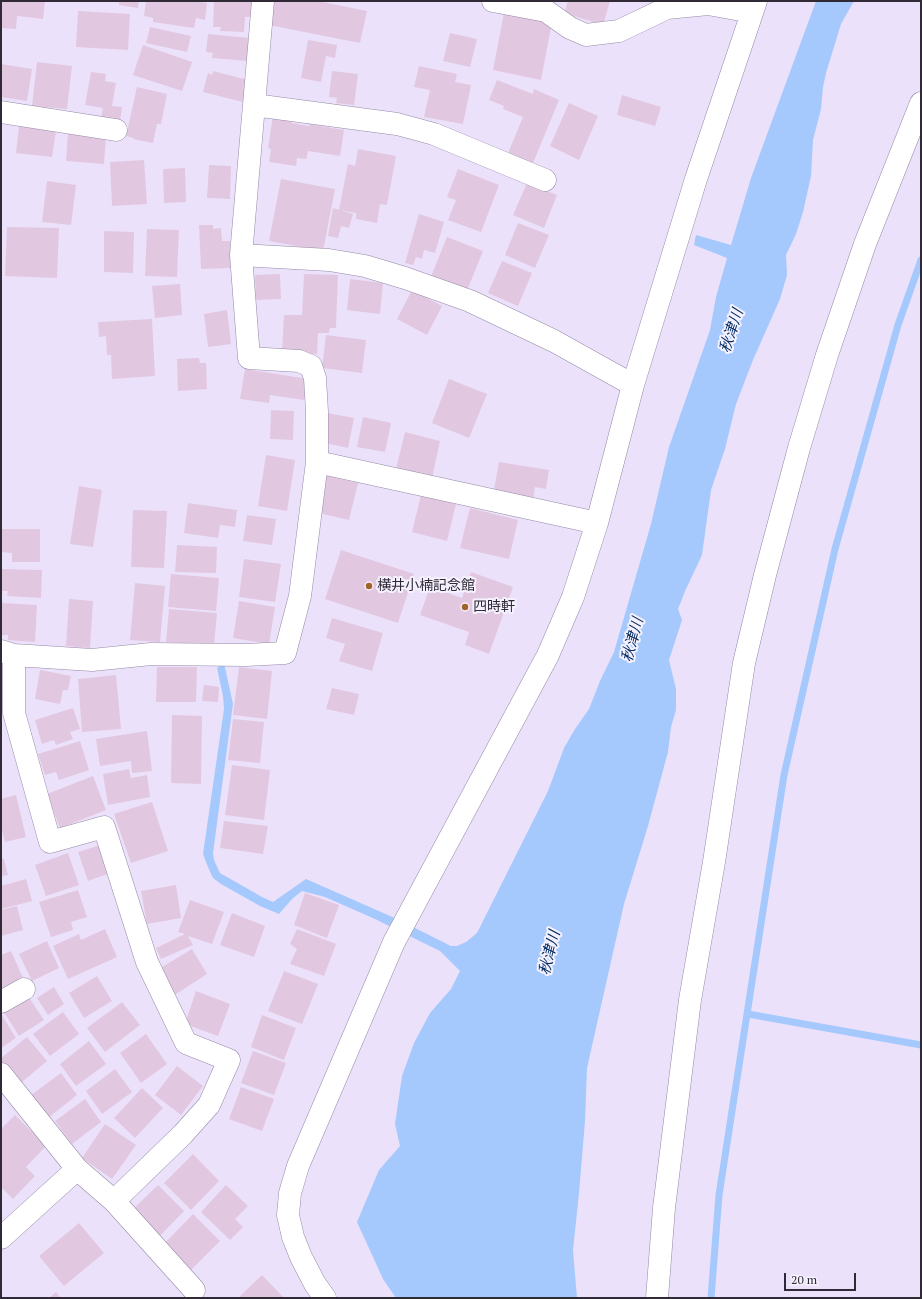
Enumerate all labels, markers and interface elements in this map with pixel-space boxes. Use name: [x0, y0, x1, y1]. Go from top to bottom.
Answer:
water label: 秋津川: [716, 307, 748, 355]
place label: 横井小楠記念館: [377, 578, 475, 594]
marker: 横井小楠記念館: [364, 581, 374, 591]
place label: 四時軒: [473, 599, 515, 615]
marker: 四時軒: [460, 602, 470, 612]
water label: 秋津川: [618, 616, 648, 664]
water label: 秋津川: [536, 929, 564, 977]
scale bar: [786, 1265, 858, 1291]
text: 20 m: [791, 1272, 817, 1287]

